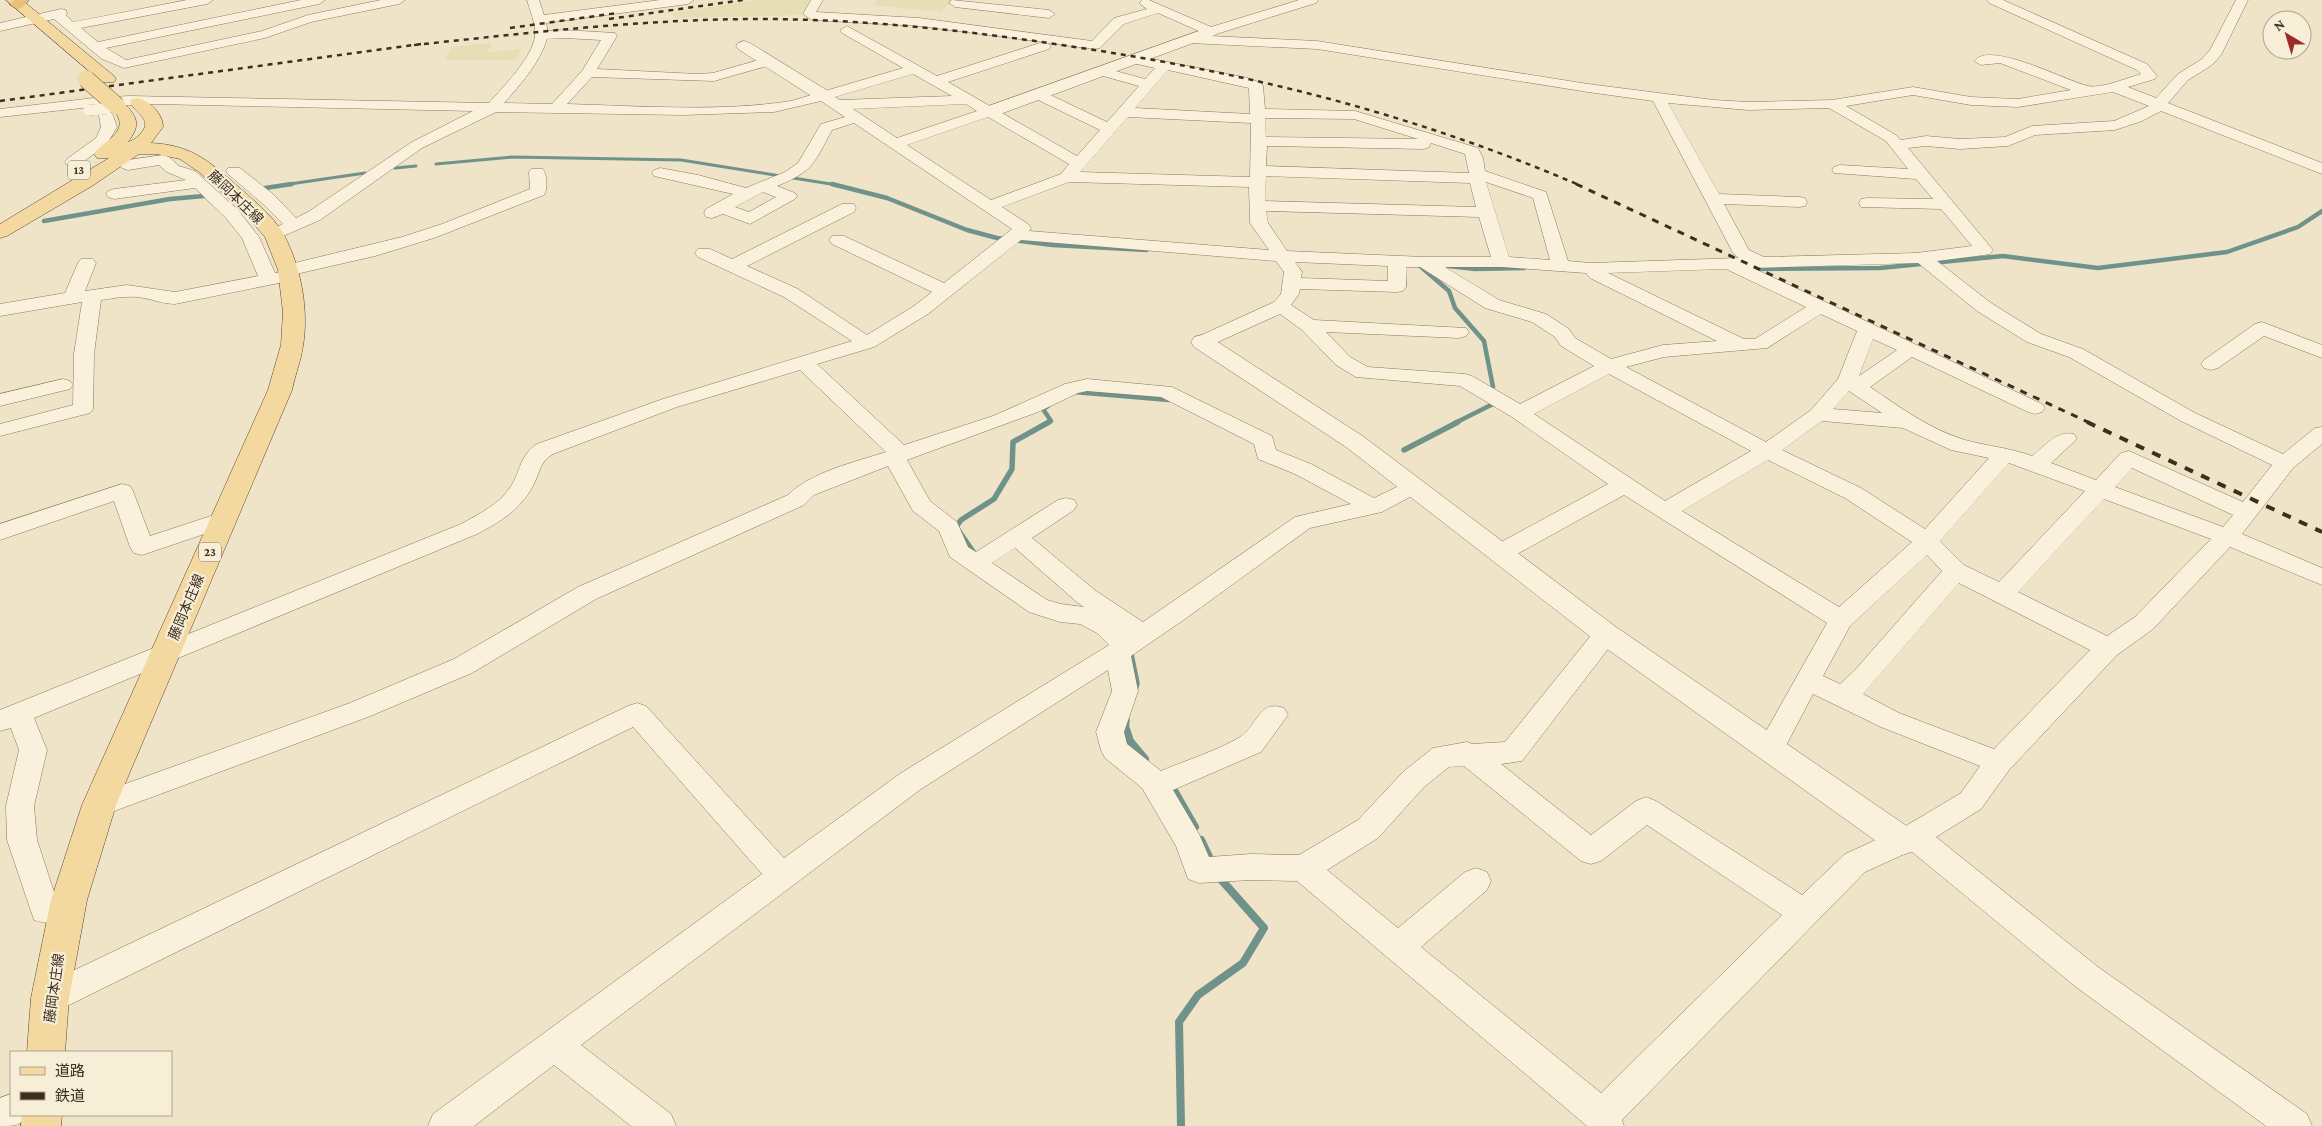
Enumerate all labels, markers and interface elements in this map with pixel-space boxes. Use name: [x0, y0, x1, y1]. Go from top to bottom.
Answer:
north arrow: [2262, 10, 2312, 60]
text: N: [2270, 15, 2288, 34]
road number: 13: [68, 160, 90, 180]
street label: 藤岡本庄線: [205, 167, 267, 227]
road number: 23: [199, 542, 221, 562]
street label: 藤岡本庄線: [165, 572, 207, 642]
street label: 藤岡本庄線: [41, 952, 67, 1024]
legend: [10, 1051, 172, 1116]
text: 道路: [55, 1063, 85, 1079]
text: 鉄道: [55, 1088, 85, 1104]

